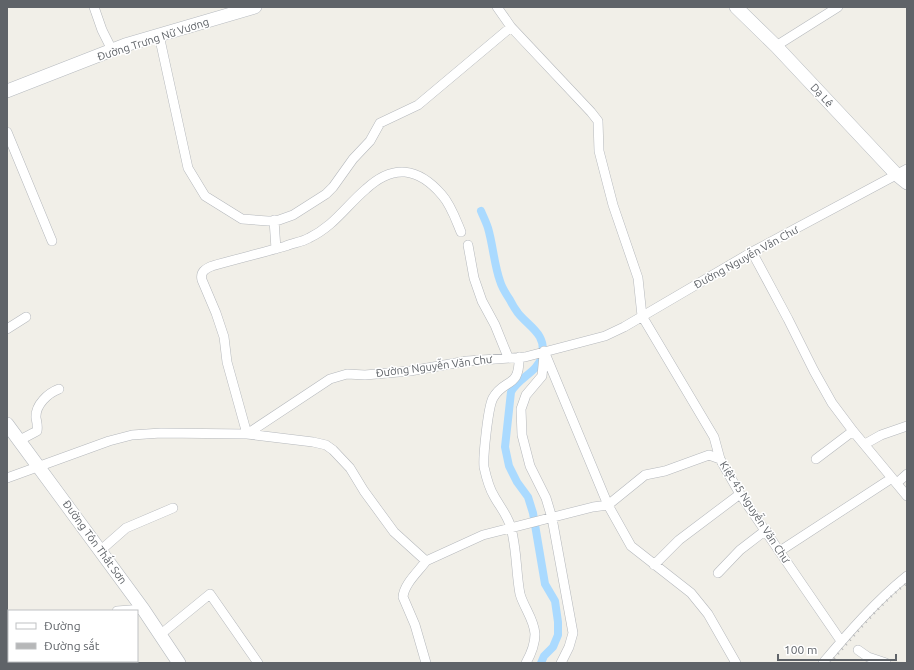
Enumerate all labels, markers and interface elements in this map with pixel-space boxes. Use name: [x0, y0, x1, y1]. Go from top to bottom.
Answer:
street label: Đường Trưng Nữ Vương: [96, 15, 210, 63]
street label: Dạ Lê: [807, 81, 836, 110]
street label: Đường Nguyễn Văn Chư: [691, 222, 801, 291]
street label: Đường Nguyễn Văn Chư: [375, 352, 493, 379]
street label: Kiệt 45 Nguyễn Văn Chư: [717, 459, 793, 566]
street label: Đường Tôn Thất Sơn: [61, 497, 131, 586]
legend: [8, 610, 138, 662]
text: Đường: [44, 619, 81, 632]
scale bar: [778, 636, 896, 662]
text: Đường sắt: [44, 638, 100, 652]
text: 100 m: [784, 643, 817, 656]

